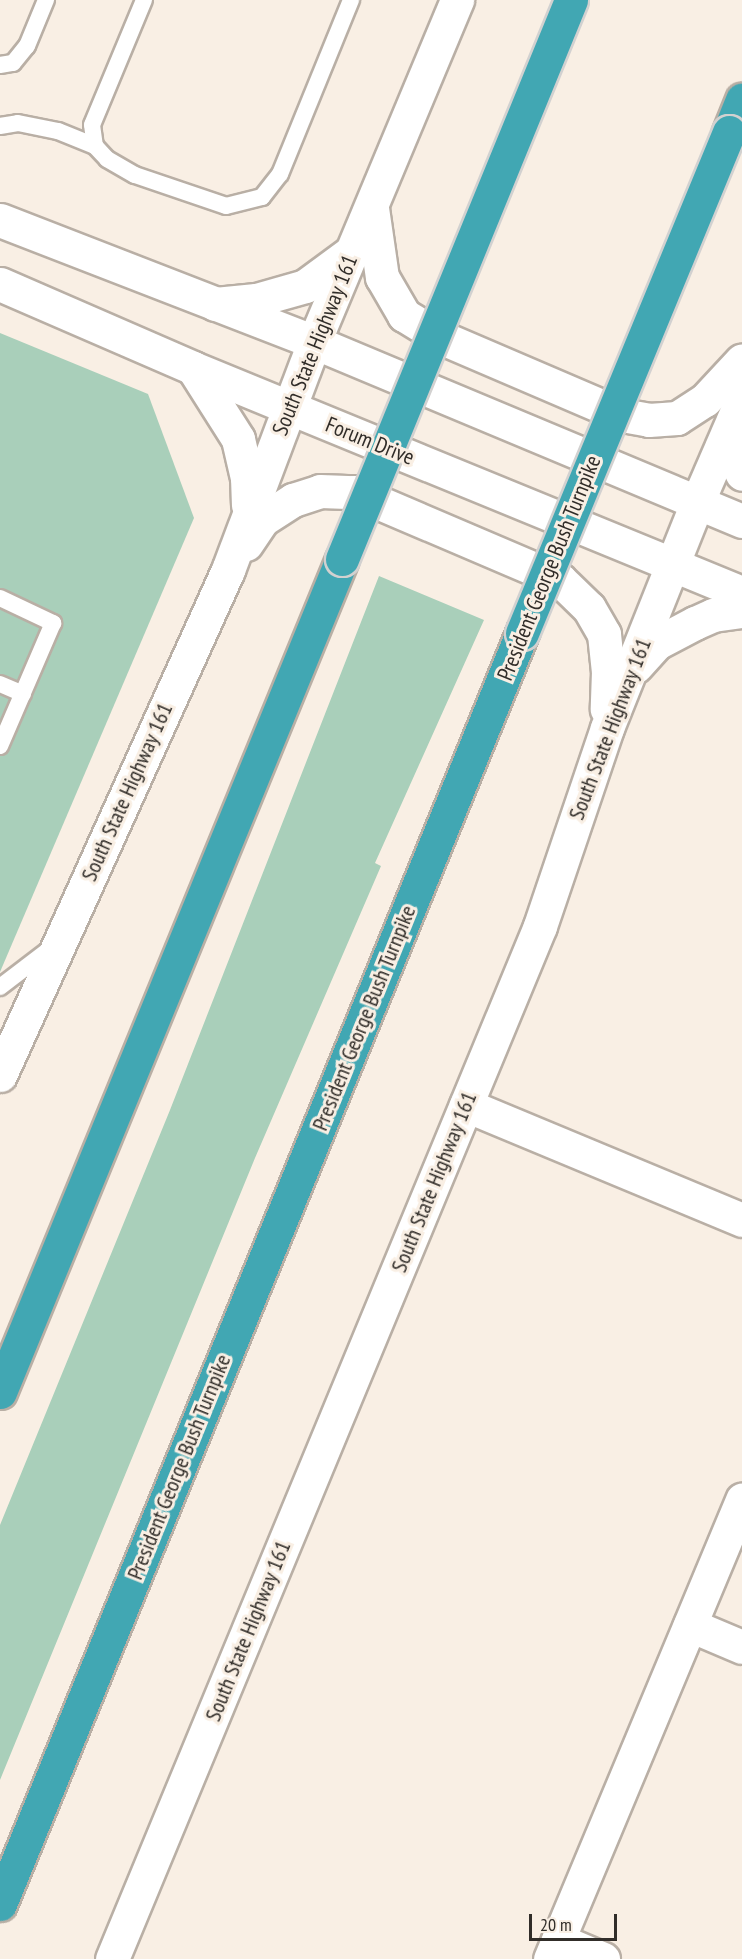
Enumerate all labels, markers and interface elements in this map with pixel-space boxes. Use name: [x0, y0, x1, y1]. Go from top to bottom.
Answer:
street label: South State Highway 161: [267, 251, 363, 439]
street label: Forum Drive: [322, 411, 418, 471]
street label: President George Bush Turnpike: [492, 451, 606, 685]
street label: South State Highway 161: [563, 634, 657, 824]
street label: South State Highway 161: [76, 699, 178, 885]
street label: President George Bush Turnpike: [307, 901, 421, 1135]
street label: South State Highway 161: [386, 1088, 482, 1276]
street label: President George Bush Turnpike: [122, 1350, 236, 1584]
street label: South State Highway 161: [200, 1537, 296, 1725]
scale bar: [532, 1902, 620, 1940]
text: 20 m: [540, 1913, 572, 1936]

